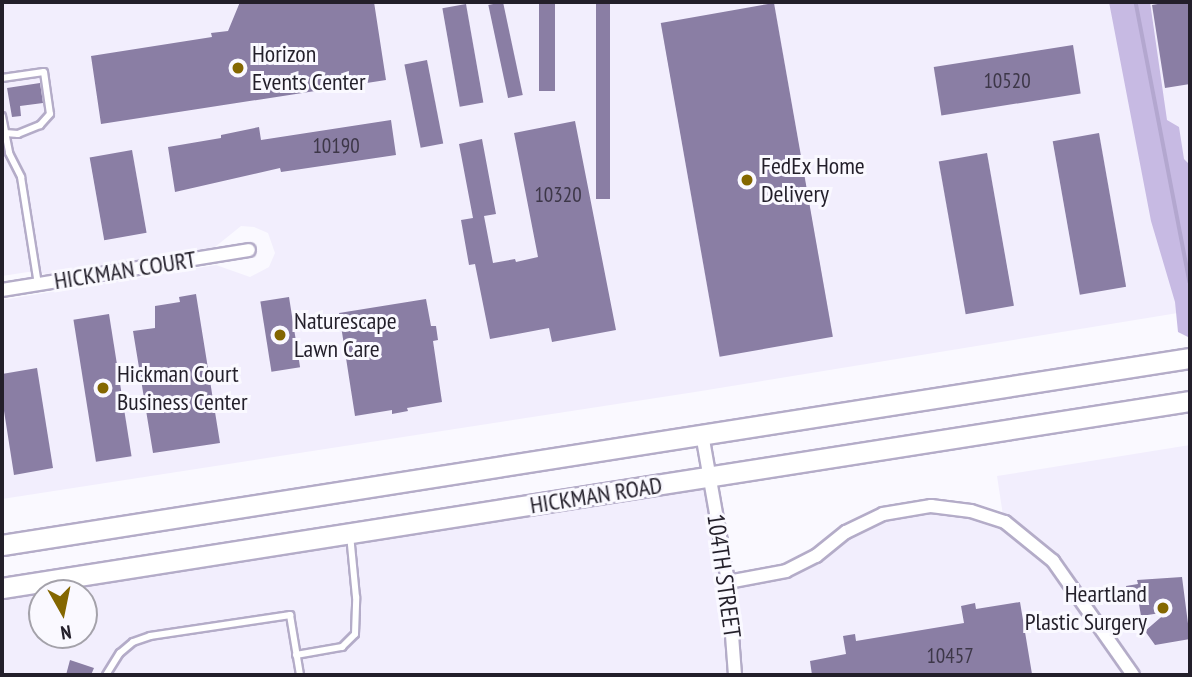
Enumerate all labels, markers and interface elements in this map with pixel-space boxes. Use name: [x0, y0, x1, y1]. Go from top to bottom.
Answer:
place label: Horizon Events Center: [252, 40, 366, 96]
marker: Horizon Events Center: [230, 60, 246, 76]
house number: 10520: [983, 68, 1031, 94]
house number: 10190: [312, 133, 360, 159]
place label: FedEx Home Delivery: [761, 152, 865, 208]
marker: FedEx Home Delivery: [739, 172, 755, 188]
house number: 10320: [534, 182, 582, 208]
street label: HICKMAN COURT: [52, 245, 198, 295]
place label: Naturescape Lawn Care: [294, 307, 397, 363]
marker: Naturescape Lawn Care: [272, 327, 288, 343]
place label: Hickman Court Business Center: [117, 360, 247, 416]
marker: Hickman Court Business Center: [95, 380, 111, 396]
street label: HICKMAN ROAD: [528, 470, 664, 520]
street label: 104TH STREET: [701, 512, 747, 640]
north arrow: [28, 579, 98, 649]
place label: Heartland Plastic Surgery: [1024, 580, 1147, 636]
marker: Heartland Plastic Surgery: [1153, 598, 1173, 618]
text: N: [59, 620, 73, 645]
house number: 10457: [926, 643, 974, 669]

